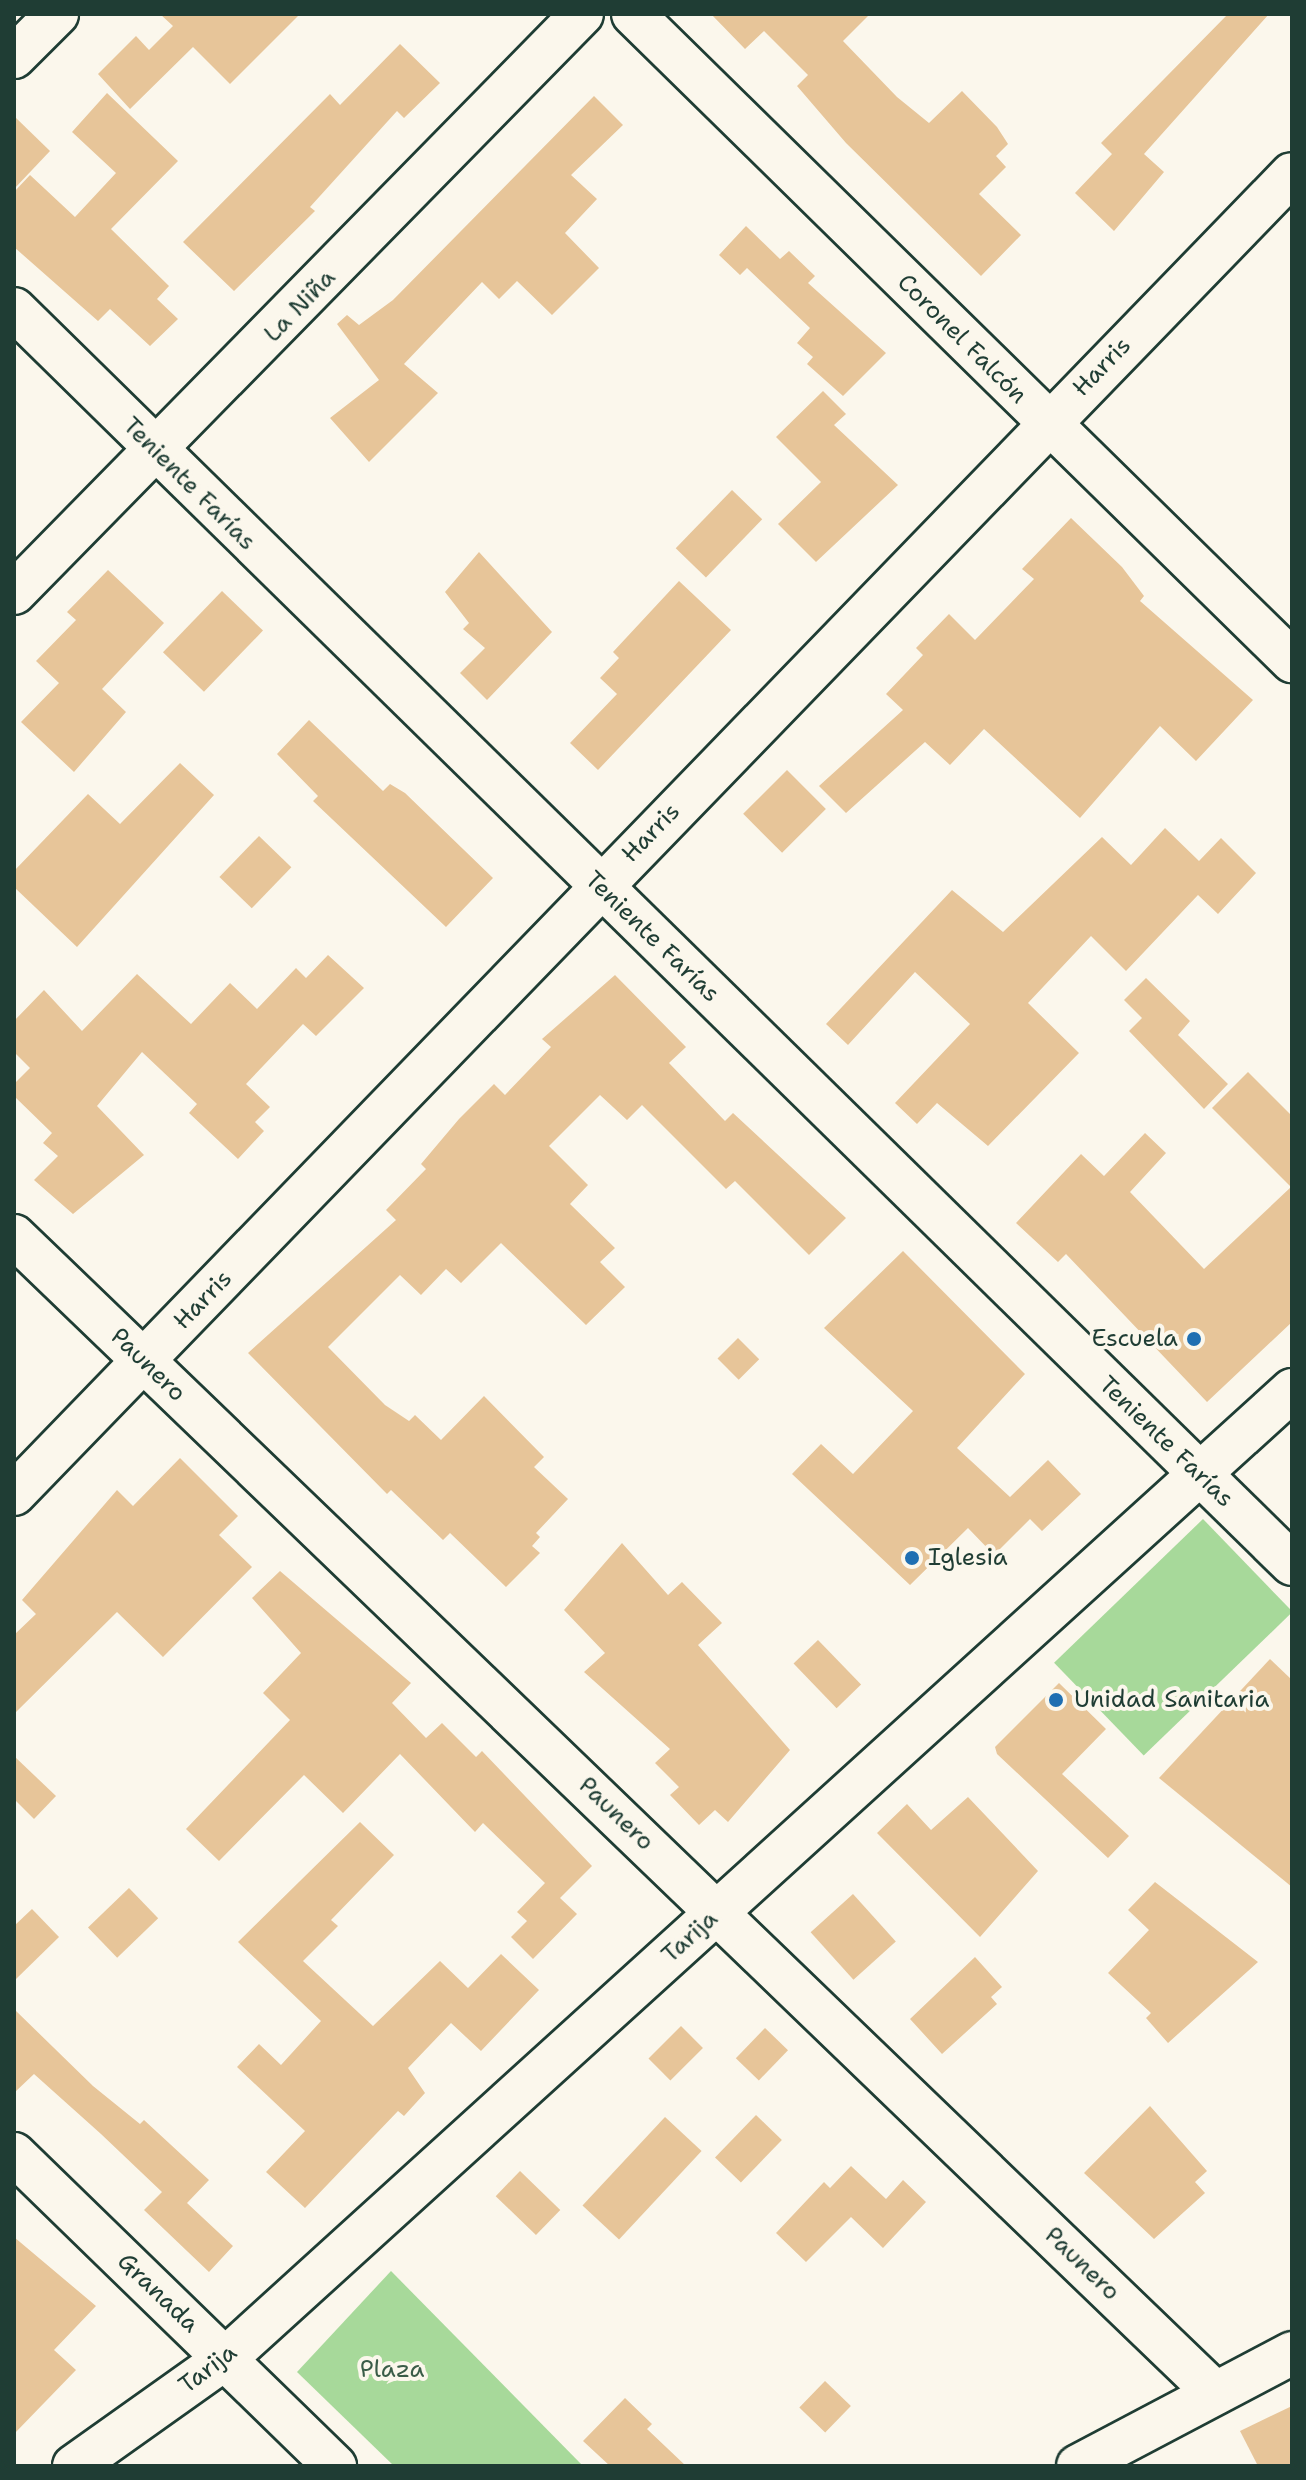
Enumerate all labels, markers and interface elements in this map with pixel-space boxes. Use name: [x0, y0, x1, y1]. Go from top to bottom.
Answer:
street label: La Niña: [258, 264, 342, 348]
street label: Coronel Falcón: [891, 268, 1033, 410]
street label: Harris: [1067, 331, 1137, 403]
street label: Teniente Farías: [117, 412, 261, 556]
street label: Harris: [616, 797, 686, 869]
street label: Teniente Farías: [579, 865, 725, 1009]
street label: Harris: [168, 1264, 238, 1336]
street label: Paunero: [104, 1322, 192, 1408]
place label: Escuela: [1091, 1325, 1178, 1353]
marker: Escuela: [1185, 1330, 1203, 1348]
street label: Teniente Farías: [1093, 1370, 1239, 1514]
place label: Iglesia: [928, 1544, 1008, 1572]
marker: Iglesia: [903, 1549, 921, 1567]
place label: Unidad Sanitaria: [1074, 1686, 1269, 1714]
marker: Unidad Sanitaria: [1045, 1689, 1067, 1711]
street label: Paunero: [572, 1771, 660, 1857]
street label: Tarija: [656, 1905, 724, 1969]
street label: Paunero: [1038, 2221, 1126, 2307]
street label: Granada: [111, 2247, 205, 2339]
street label: Tarija: [173, 2338, 243, 2400]
park label: Plaza: [360, 2356, 424, 2384]

